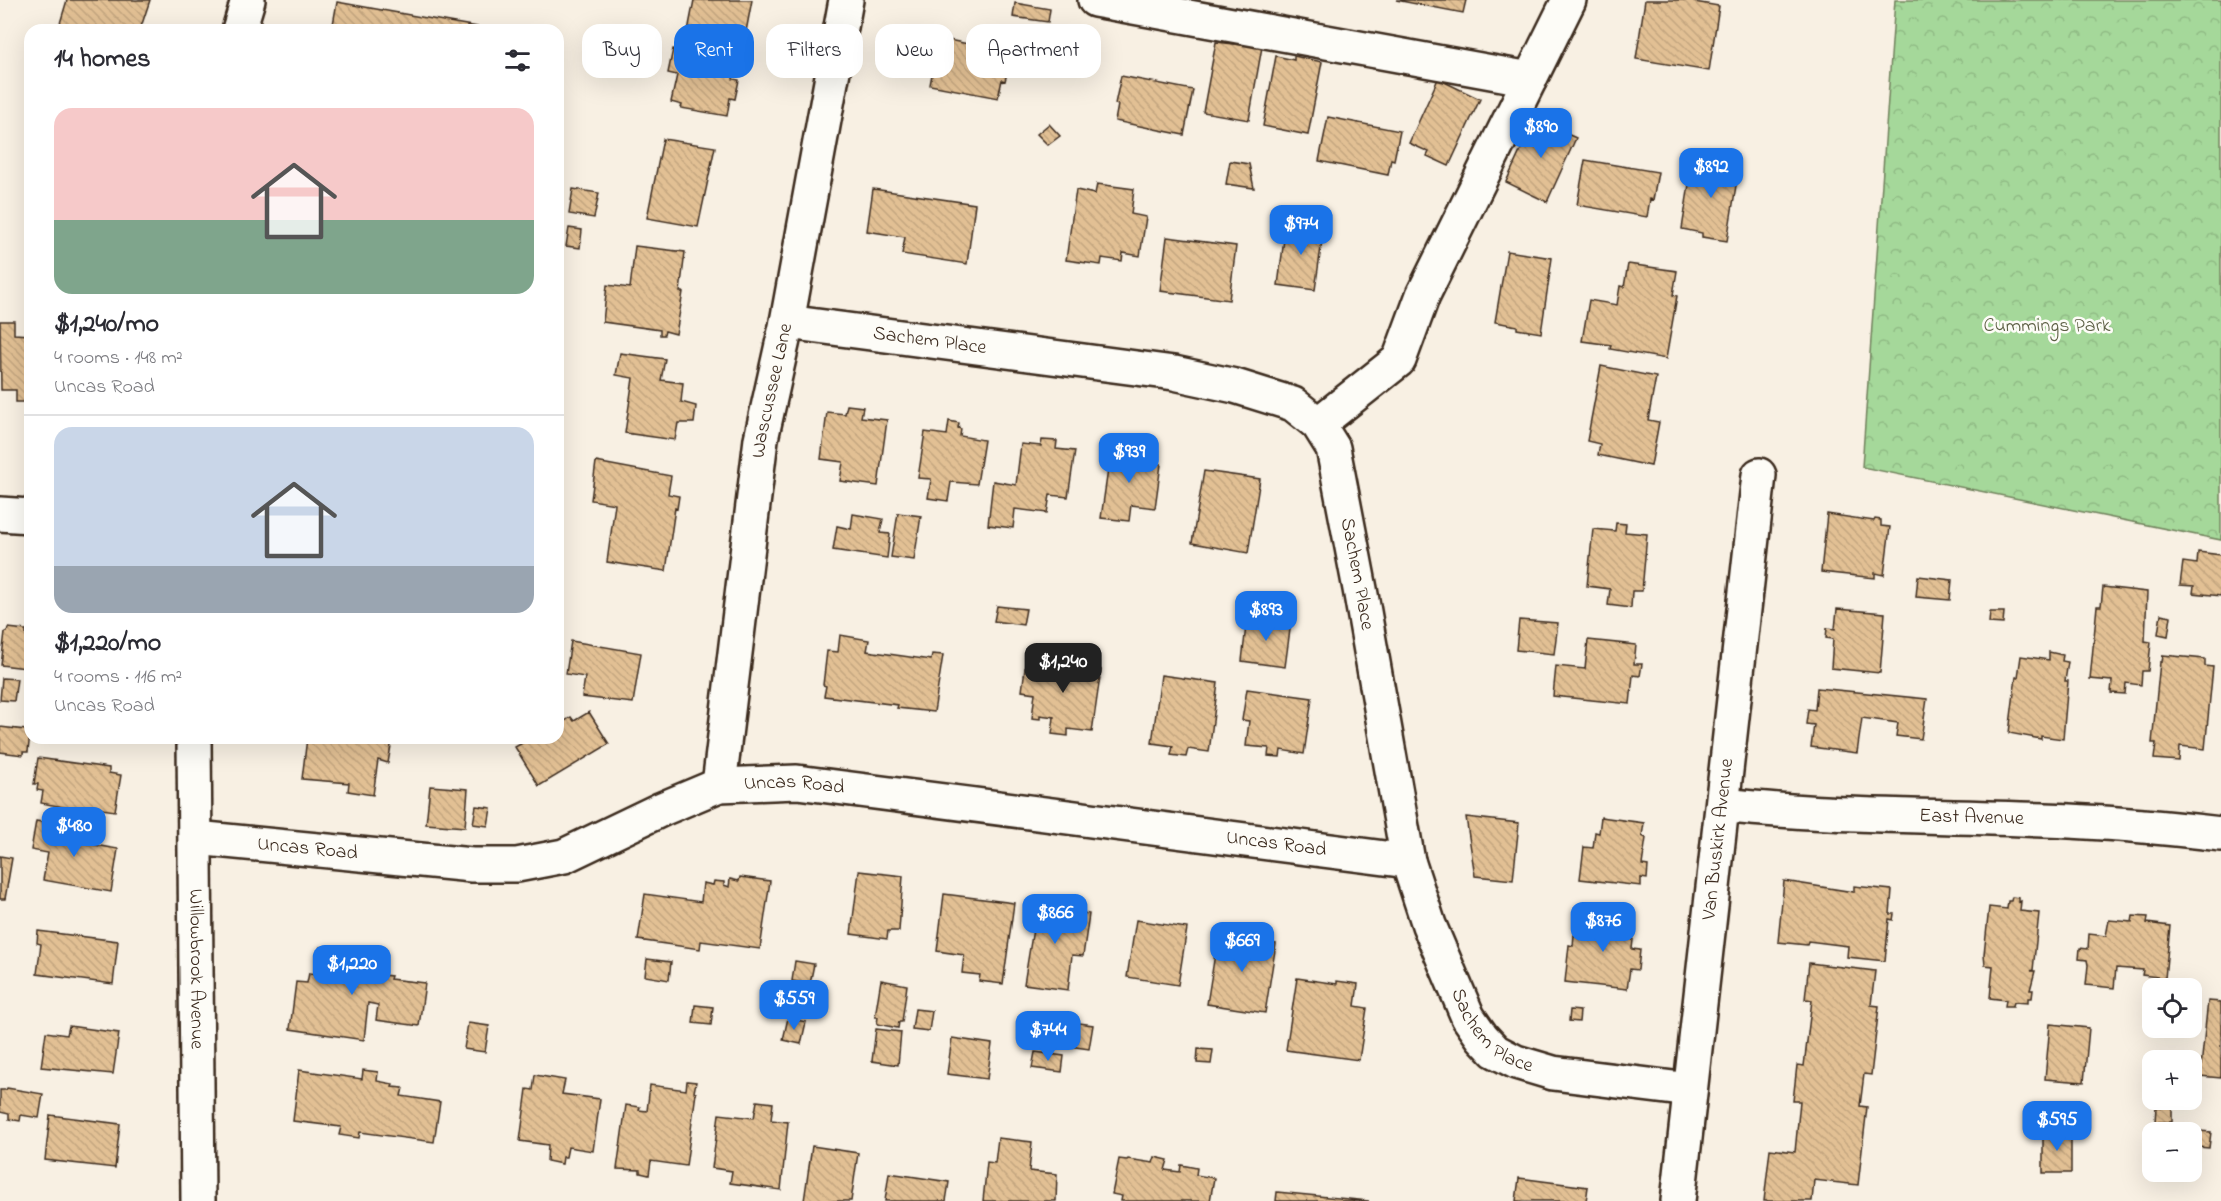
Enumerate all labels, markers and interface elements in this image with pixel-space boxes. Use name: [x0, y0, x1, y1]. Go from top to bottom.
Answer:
chip: Buy: [582, 24, 662, 78]
chip: Rent: [674, 24, 754, 78]
chip: Filters: [766, 24, 863, 78]
chip: New: [875, 24, 954, 78]
chip: Apartment: [966, 24, 1101, 78]
text: 14 homes: [54, 41, 150, 79]
icon: filters: [501, 44, 534, 77]
pin: $890: [1505, 108, 1577, 159]
text: $890: [1524, 113, 1558, 142]
icon: home: [240, 147, 348, 255]
pin: $892: [1675, 148, 1747, 199]
text: $892: [1693, 153, 1729, 182]
pin: $974: [1265, 205, 1337, 256]
text: $974: [1284, 210, 1318, 239]
text: $1,240/mo: [54, 306, 159, 344]
park label: Cummings Park: [1983, 312, 2111, 342]
street label: Sachem Place: [871, 319, 988, 363]
street label: Wascussee Lane: [744, 321, 801, 460]
text: 4 rooms · 148 m²: [54, 344, 183, 373]
text: Uncas Road: [54, 373, 155, 402]
pin: $939: [1093, 433, 1165, 484]
text: $939: [1113, 438, 1145, 467]
icon: home: [240, 466, 348, 574]
street label: Sachem Place: [1332, 515, 1382, 633]
pin: $893: [1230, 591, 1302, 642]
text: $893: [1249, 596, 1283, 625]
text: $1,220/mo: [54, 625, 161, 663]
pin: $1,240: [1014, 643, 1112, 694]
text: $1,240: [1039, 648, 1087, 677]
text: 4 rooms · 116 m²: [54, 663, 182, 692]
text: Uncas Road: [54, 692, 155, 721]
street label: Van Buskirk Avenue: [1695, 757, 1742, 923]
street label: Uncas Road: [743, 768, 846, 802]
street label: East Avenue: [1919, 802, 2024, 834]
pin: $480: [38, 807, 110, 858]
text: $480: [56, 812, 92, 841]
street label: Uncas Road: [1224, 823, 1328, 865]
street label: Uncas Road: [256, 830, 359, 868]
street label: Willowbrook Avenue: [181, 889, 211, 1049]
pin: $866: [1019, 894, 1091, 945]
text: $866: [1036, 899, 1074, 928]
pin: $876: [1567, 902, 1639, 953]
text: $876: [1585, 907, 1621, 936]
pin: $669: [1206, 922, 1278, 973]
text: $669: [1224, 927, 1260, 956]
pin: $1,220: [303, 945, 401, 996]
text: $1,220: [327, 950, 377, 979]
map controls: [2142, 978, 2202, 1182]
button: locate: [2142, 978, 2202, 1038]
pin: $559: [758, 980, 830, 1031]
street label: Sachem Place: [1443, 984, 1536, 1081]
text: $559: [774, 985, 815, 1014]
pin: $744: [1012, 1011, 1084, 1062]
text: $744: [1030, 1016, 1066, 1045]
button: +: [2142, 1050, 2202, 1110]
pin: $595: [2021, 1101, 2093, 1152]
text: $595: [2037, 1106, 2078, 1135]
button: −: [2142, 1122, 2202, 1182]

